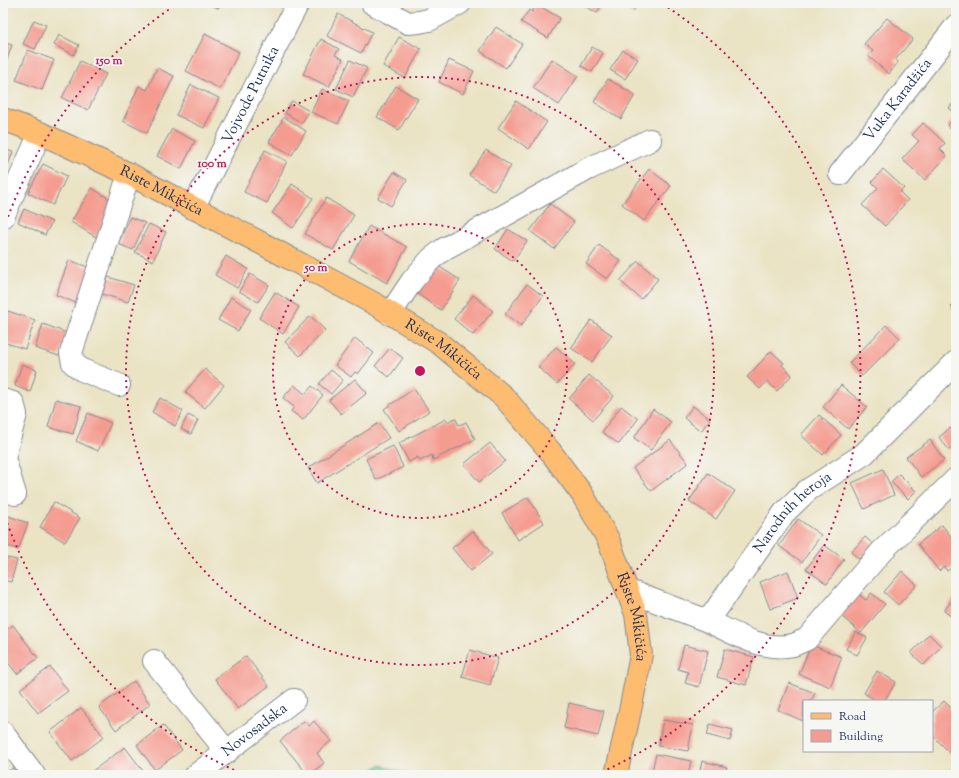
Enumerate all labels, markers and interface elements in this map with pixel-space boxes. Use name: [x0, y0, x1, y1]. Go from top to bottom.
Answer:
street label: Vojvode Putnika: [217, 42, 285, 148]
text: 150 m: [94, 52, 123, 70]
street label: Vuka Karadžića: [859, 54, 937, 146]
text: 100 m: [196, 155, 227, 173]
street label: Riste Mikičića: [116, 161, 207, 221]
text: 50 m: [304, 259, 328, 277]
street label: Riste Mikičića: [401, 314, 487, 385]
centre of rings: [413, 364, 427, 378]
street label: Narodnih heroja: [748, 467, 836, 557]
street label: Riste Mikičića: [611, 570, 651, 664]
street label: Novosadska: [218, 698, 292, 762]
legend: [803, 700, 933, 752]
text: Road: [839, 708, 866, 726]
text: Building: [839, 728, 883, 746]

